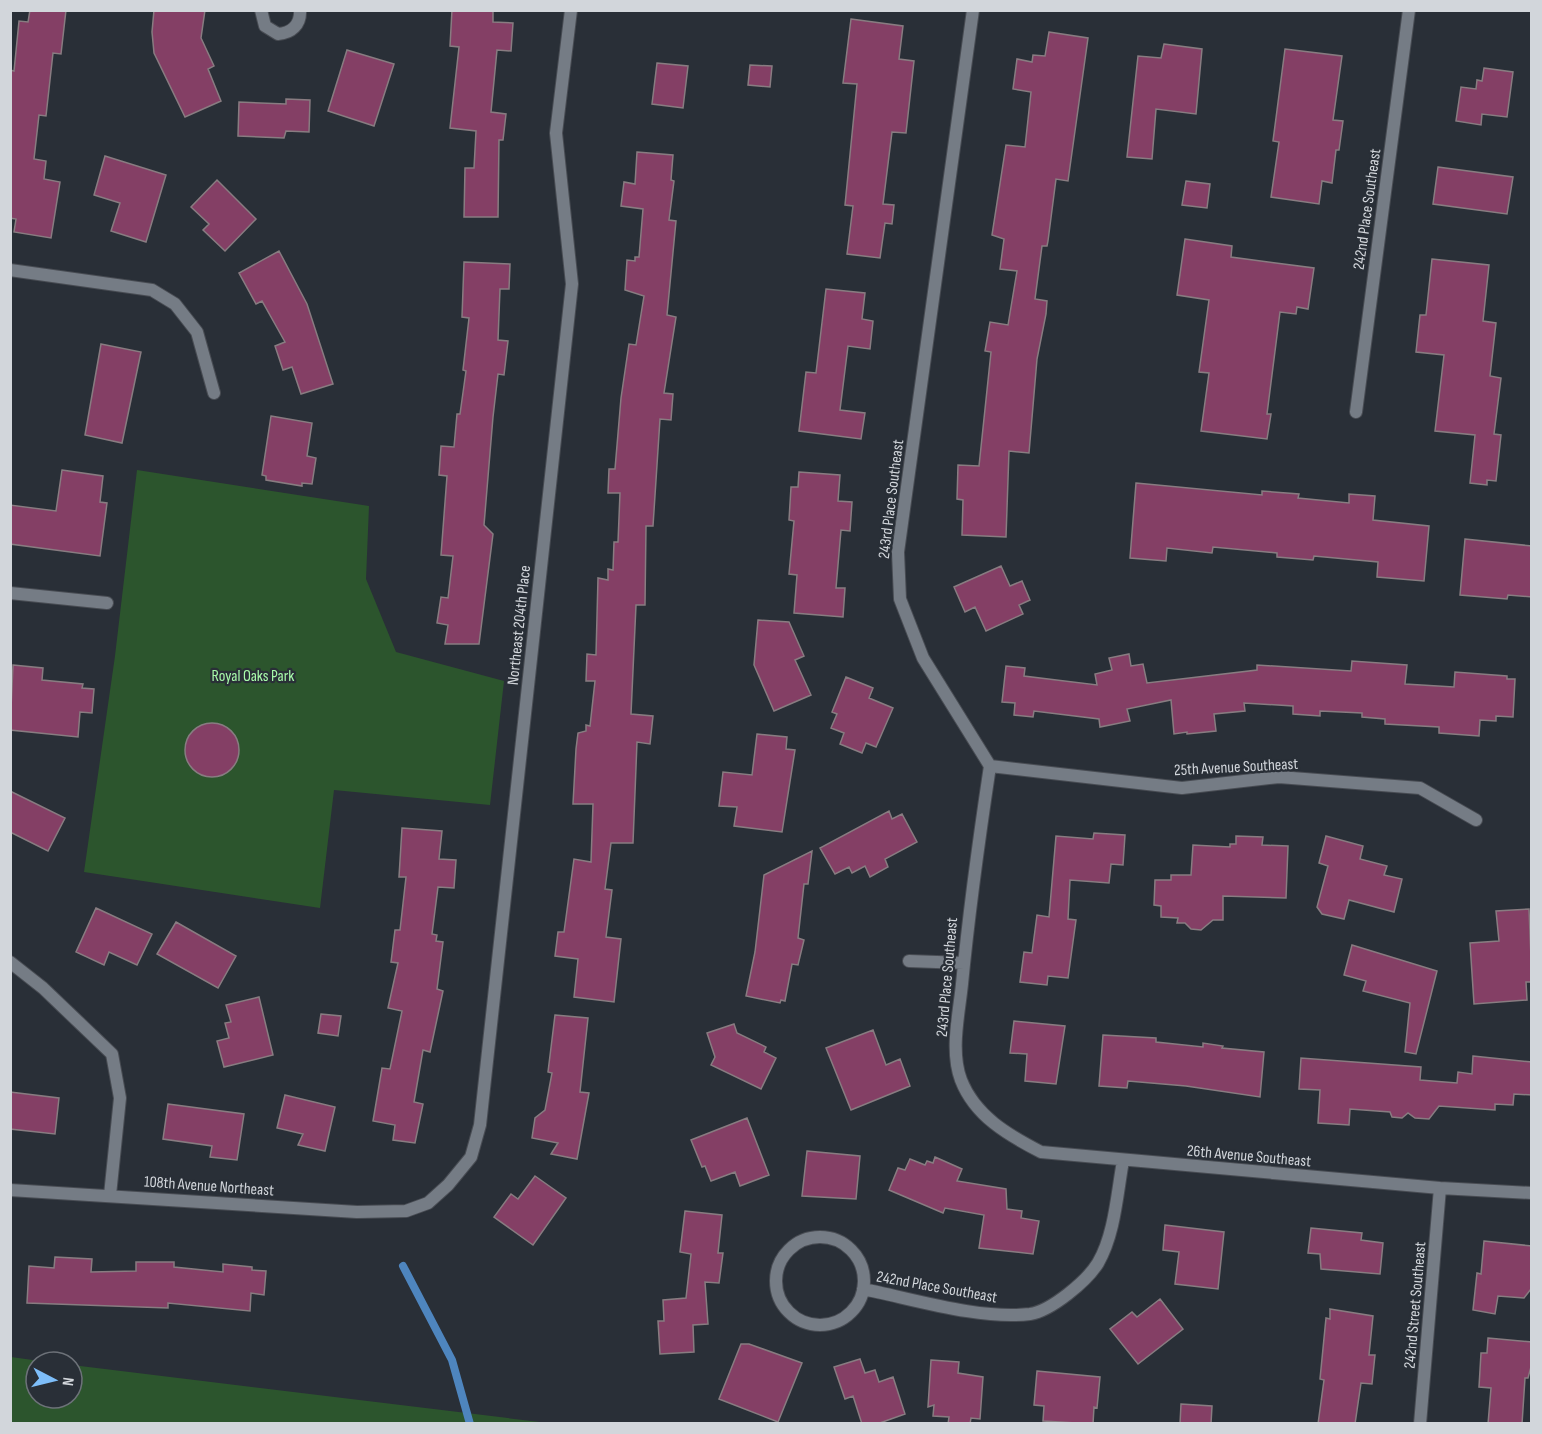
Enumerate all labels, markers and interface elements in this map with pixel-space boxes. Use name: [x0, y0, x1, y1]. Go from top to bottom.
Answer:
street label: 242nd Place Southeast: [1350, 147, 1385, 271]
street label: 243rd Place Southeast: [875, 438, 908, 560]
street label: Northeast 204th Place: [504, 564, 535, 686]
park label: Royal Oaks Park: [212, 667, 294, 686]
street label: 25th Avenue Southeast: [1174, 755, 1299, 780]
street label: 243rd Place Southeast: [933, 917, 962, 1038]
street label: 26th Avenue Southeast: [1186, 1142, 1312, 1171]
street label: 108th Avenue Northeast: [143, 1172, 275, 1201]
street label: 242nd Street Southeast: [1400, 1241, 1431, 1369]
street label: 242nd Place Southeast: [875, 1268, 999, 1307]
north arrow: [24, 1350, 84, 1410]
text: N: [57, 1376, 77, 1387]

